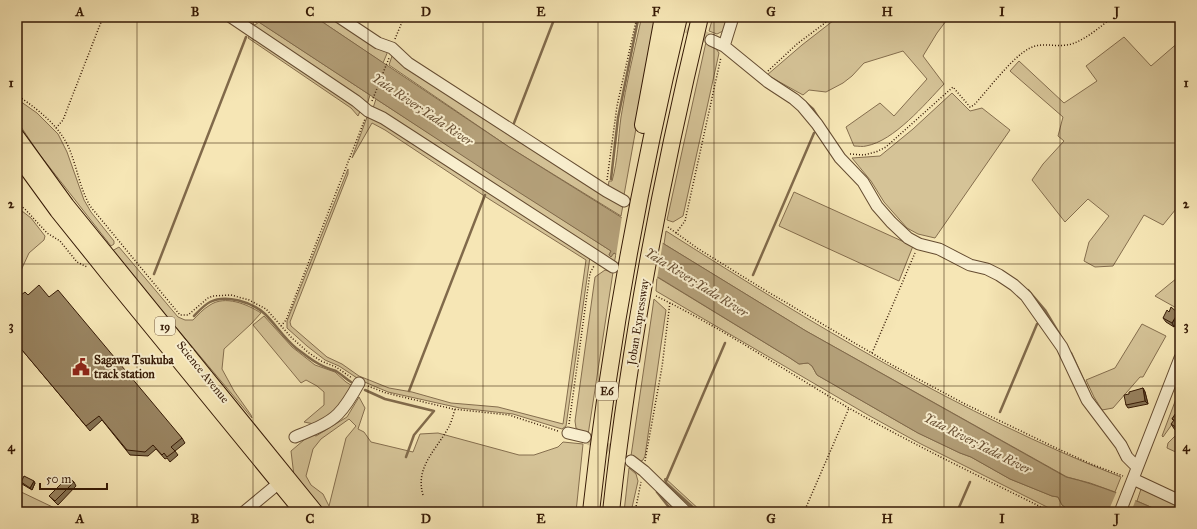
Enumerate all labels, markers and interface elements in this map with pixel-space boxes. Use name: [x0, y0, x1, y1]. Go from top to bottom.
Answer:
text: A: [75, 4, 85, 20]
text: B: [191, 4, 200, 20]
text: C: [306, 4, 315, 20]
text: D: [421, 4, 431, 20]
text: E: [536, 4, 546, 20]
text: F: [652, 4, 661, 20]
text: G: [766, 4, 776, 20]
text: H: [881, 4, 893, 20]
text: I: [999, 4, 1005, 20]
text: J: [1112, 4, 1120, 20]
water label: Yata River;Yada River: [369, 70, 476, 150]
text: 1: [8, 75, 14, 91]
text: 1: [1183, 75, 1189, 91]
text: 2: [8, 196, 15, 212]
text: 2: [1183, 196, 1190, 212]
water label: Yata River;Yada River: [642, 245, 751, 321]
street label: Joban Expressway: [624, 278, 653, 368]
road number: 19: [155, 317, 175, 335]
text: 3: [8, 318, 14, 334]
text: 3: [1183, 318, 1189, 334]
street label: Science Avenue: [174, 338, 232, 406]
place label: Sagawa Tsukuba track station: [93, 353, 174, 381]
public building icon: Sagawa Tsukuba track station: [71, 357, 91, 377]
road number: E6: [596, 382, 618, 400]
water label: Yata River;Yada River: [921, 410, 1034, 478]
text: 4: [7, 439, 15, 455]
text: 4: [1182, 439, 1190, 455]
scale bar: [40, 465, 107, 491]
text: 50 m: [46, 472, 71, 486]
text: A: [75, 511, 85, 527]
text: B: [191, 511, 200, 527]
text: C: [306, 511, 315, 527]
text: D: [421, 511, 431, 527]
text: E: [536, 511, 546, 527]
text: F: [652, 511, 661, 527]
text: G: [766, 511, 776, 527]
text: H: [881, 511, 893, 527]
text: I: [999, 511, 1005, 527]
text: J: [1112, 511, 1120, 527]

